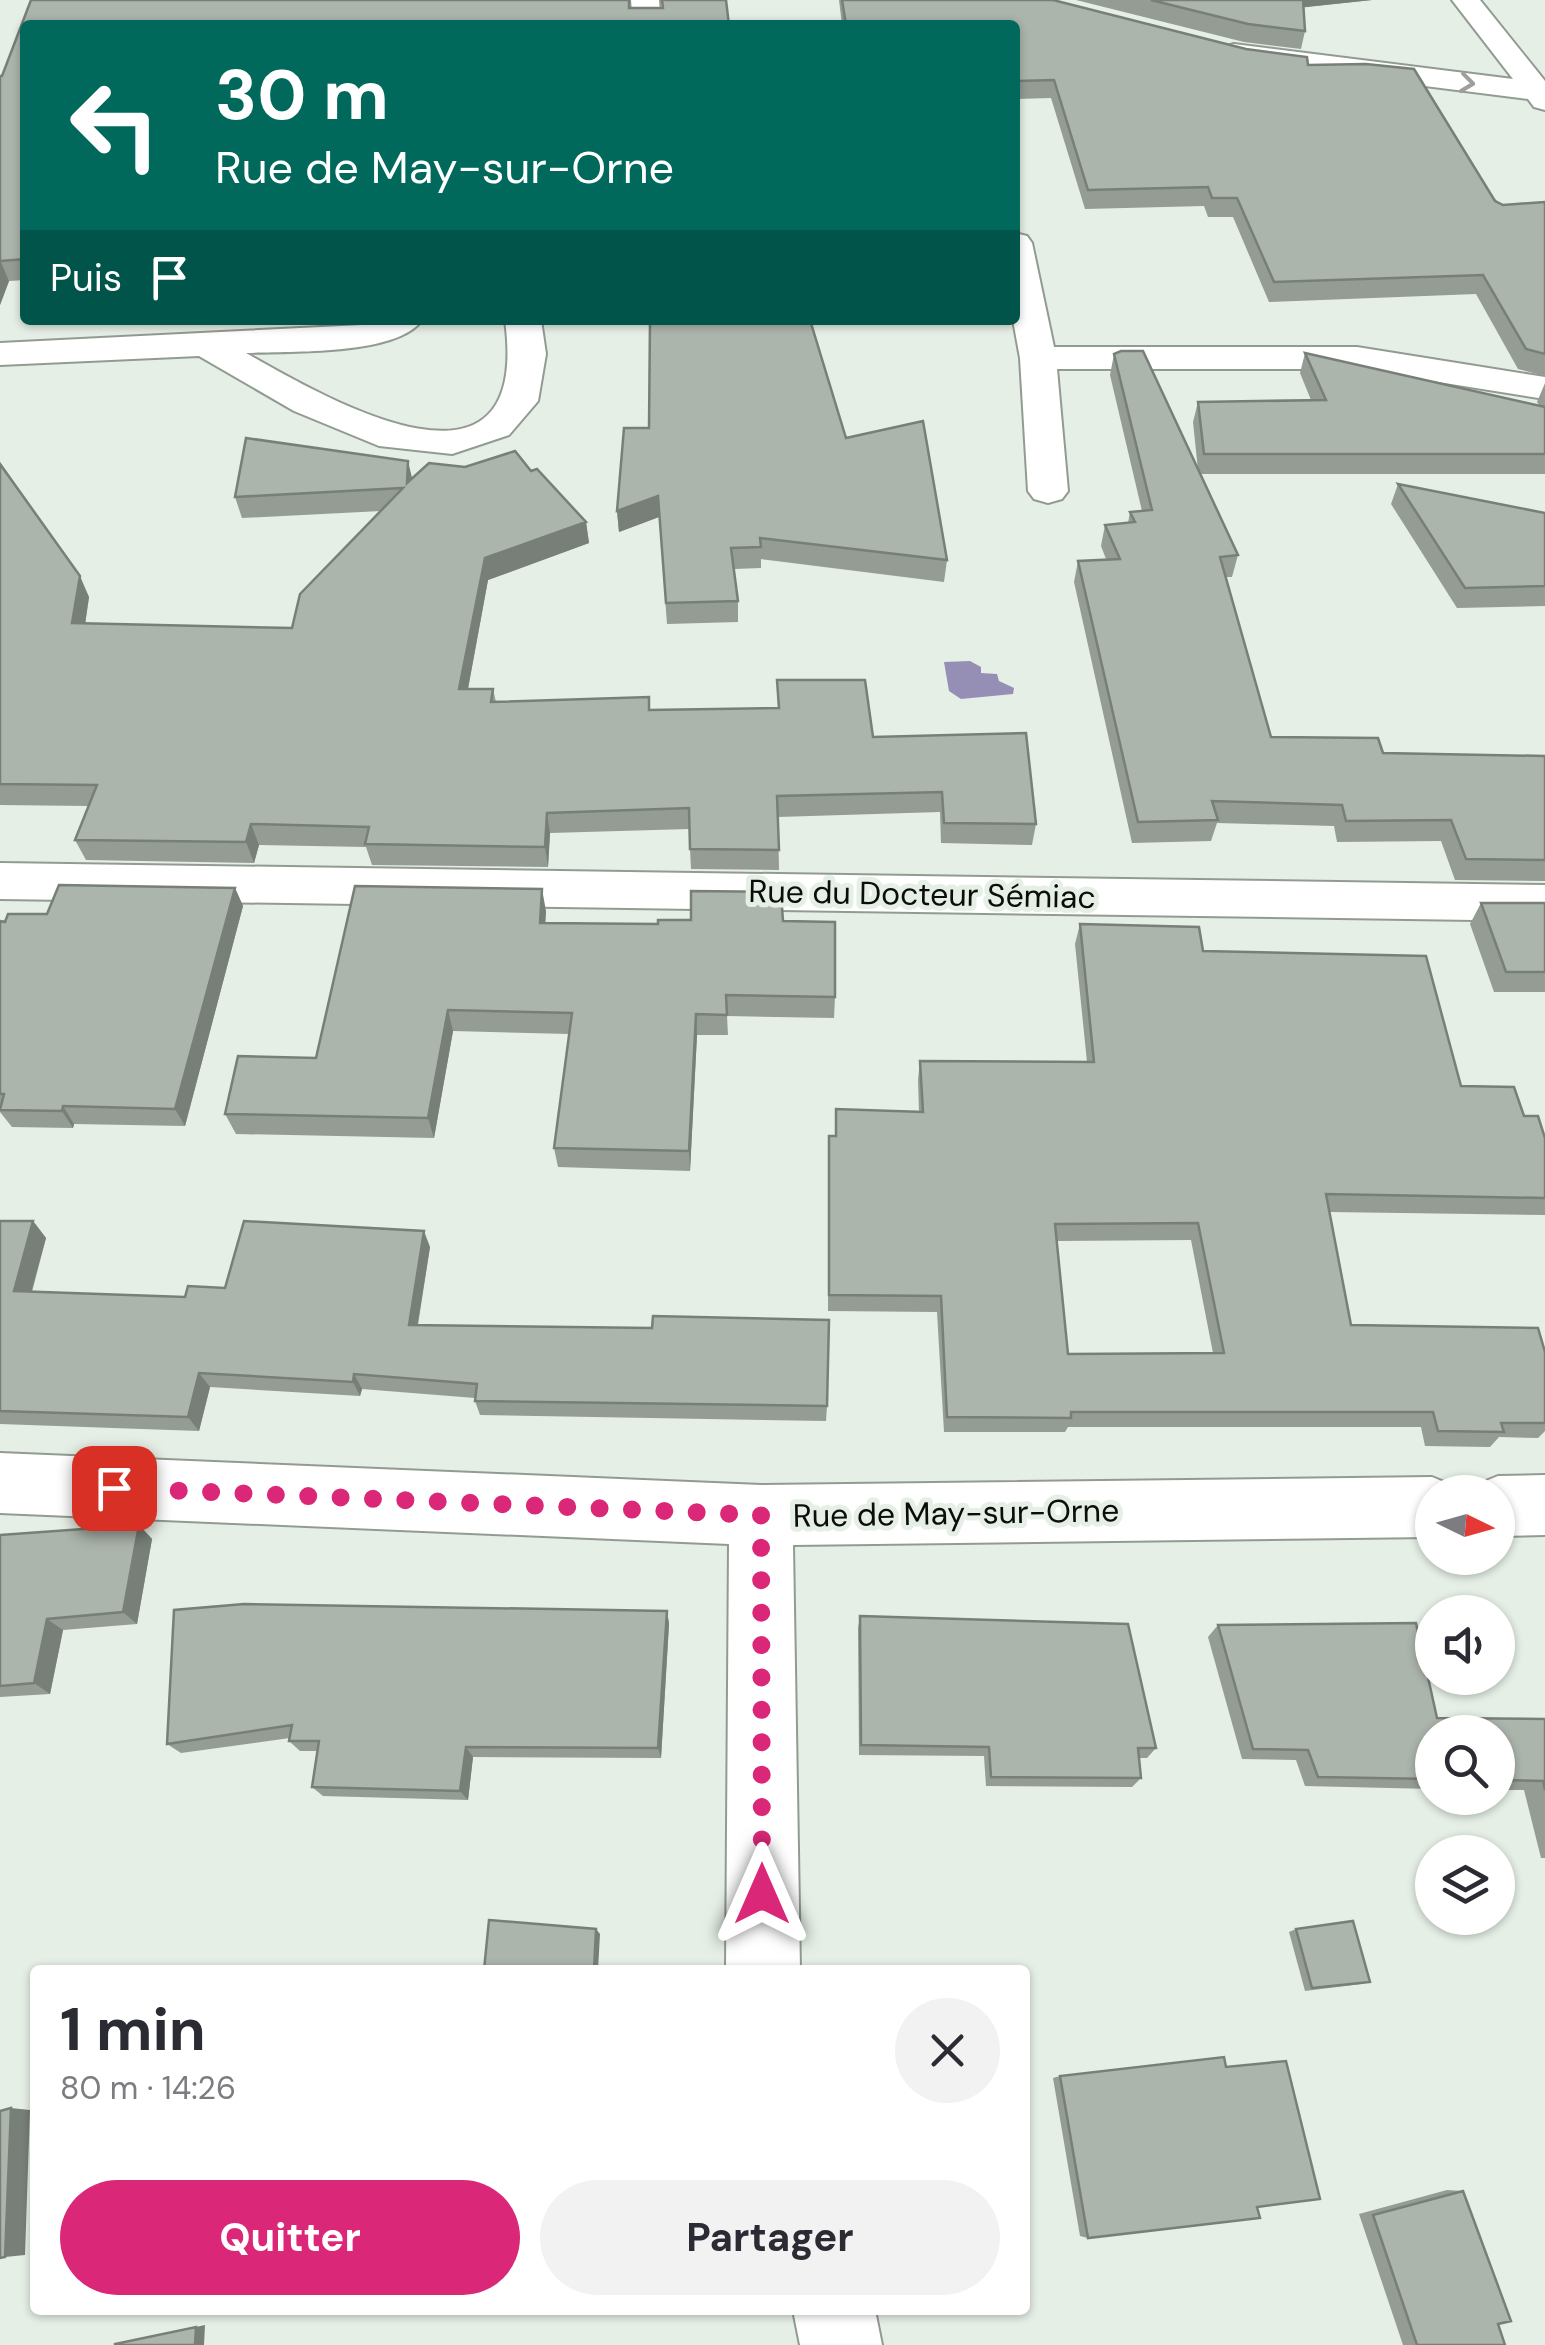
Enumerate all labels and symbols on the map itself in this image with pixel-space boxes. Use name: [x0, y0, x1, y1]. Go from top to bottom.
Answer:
one-way arrow: [1459, 72, 1475, 93]
street label: Rue du Docteur Sémiac: [748, 870, 1096, 918]
pin: [72, 1446, 157, 1531]
north arrow: [1415, 1475, 1515, 1575]
street label: Rue de May-sur-Orne: [792, 1489, 1120, 1537]
position arrow: [710, 1842, 814, 1946]

